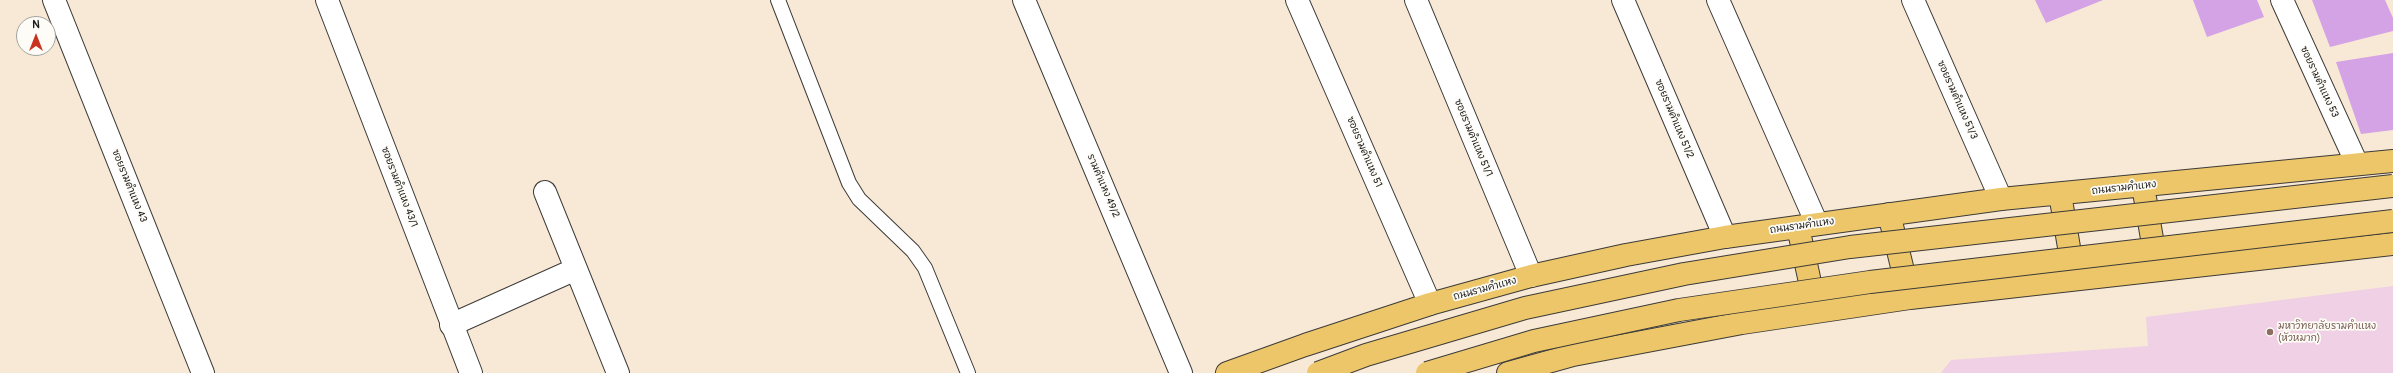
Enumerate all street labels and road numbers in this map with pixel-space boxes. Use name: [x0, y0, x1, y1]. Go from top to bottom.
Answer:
street label: ซอยรามคำแหง 53: [2297, 44, 2341, 120]
street label: ซอยรามคำแหง 51/3: [1934, 59, 1980, 141]
street label: ซอยรามคำแหง 51/2: [1652, 78, 1696, 160]
street label: ซอยรามคำแหง 51/1: [1451, 97, 1495, 179]
street label: ซอยรามคำแหง 51: [1344, 115, 1384, 189]
street label: ซอยรามคำแหง 43/1: [378, 145, 420, 229]
street label: ซอยรามคำแหง 43: [109, 148, 149, 224]
street label: รามคำแหง 49/2: [1084, 153, 1122, 219]
street label: ถนนรามคำแหง: [2091, 179, 2157, 197]
street label: ถนนรามคำแหง: [1769, 216, 1835, 236]
street label: ถนนรามคำแหง: [1452, 275, 1518, 303]

